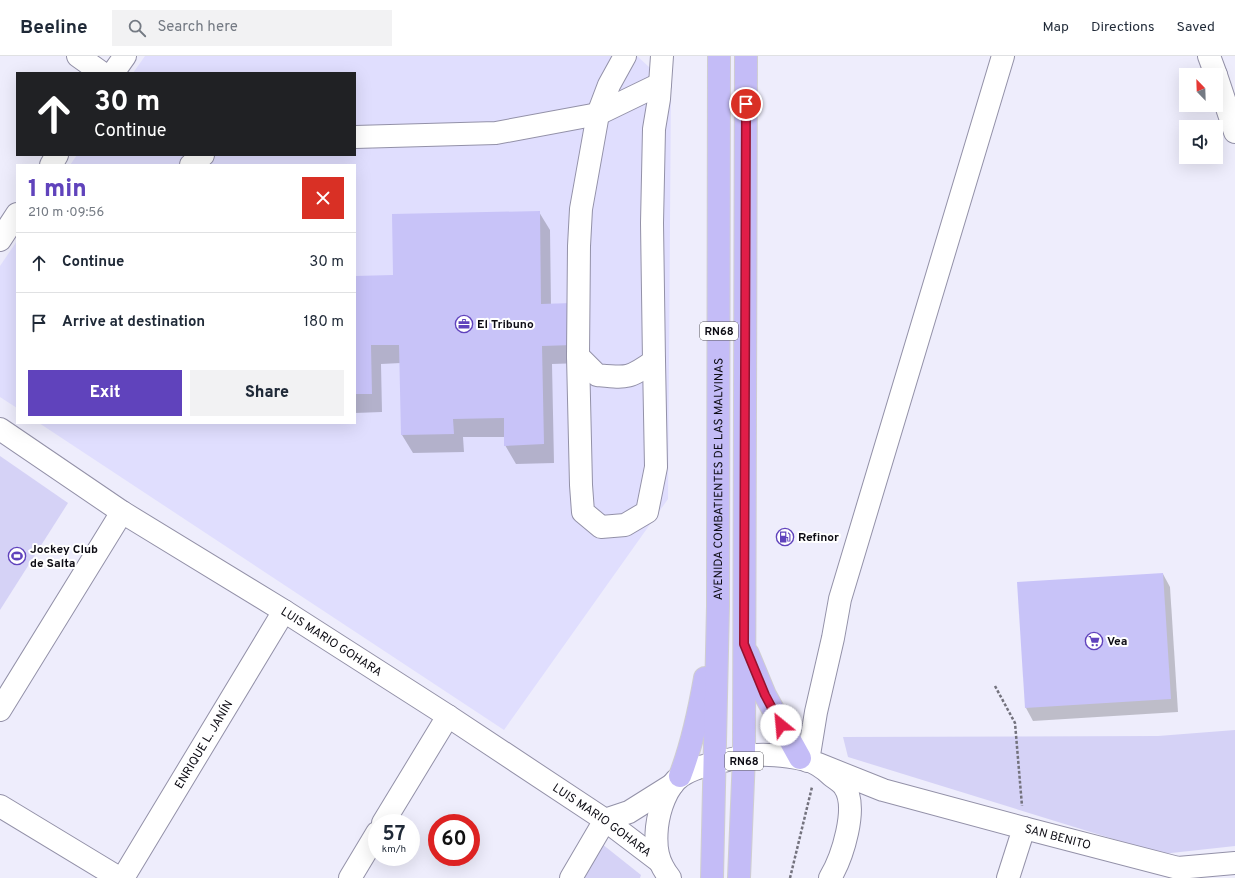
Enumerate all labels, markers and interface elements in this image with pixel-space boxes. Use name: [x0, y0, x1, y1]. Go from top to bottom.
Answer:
search box: [112, 10, 392, 46]
text: Beeline: [20, 16, 88, 40]
icon: search: [126, 17, 148, 39]
text: Search here: [158, 18, 238, 37]
text: Map: [1043, 19, 1069, 36]
text: Directions: [1091, 19, 1155, 36]
text: Saved: [1177, 19, 1215, 36]
north arrow: [1179, 68, 1223, 112]
map controls: [1179, 68, 1223, 164]
text: 30 m: [94, 85, 160, 121]
pin: [729, 87, 763, 121]
icon: ahead: [28, 88, 80, 140]
icon: arrive: [735, 93, 757, 115]
text: Continue: [94, 120, 166, 143]
button: sound: [1179, 120, 1223, 164]
text: 1 min: [28, 175, 87, 205]
button: close: [302, 177, 344, 219]
text: 210 m · 09:56: [28, 205, 104, 221]
icon: ahead: [28, 252, 50, 274]
text: Continue: [62, 253, 124, 272]
text: 30 m: [309, 253, 344, 272]
icon: arrive: [28, 312, 50, 334]
text: Arrive at destination: [62, 313, 205, 332]
text: 180 m: [304, 313, 344, 332]
office icon: El Tribuno: [454, 314, 474, 334]
place label: El Tribuno: [477, 317, 534, 333]
road number: RN68: [700, 322, 738, 340]
street label: AVENIDA COMBATIENTES DE LAS MALVINAS: [711, 358, 727, 600]
button: Exit: [28, 370, 182, 416]
button: Share: [190, 370, 344, 416]
fuel station icon: Refinor: [775, 527, 795, 547]
place label: Refinor: [798, 530, 839, 546]
place label: Jockey Club de Salta: [30, 542, 98, 572]
sports icon: Jockey Club de Salta: [7, 546, 27, 566]
street label: LUIS MARIO GOHARA: [277, 604, 385, 681]
supermarket icon: Vea: [1084, 631, 1104, 651]
place label: Vea: [1107, 634, 1127, 650]
street label: ENRIQUE L. JANÍN: [172, 698, 237, 792]
position arrow: [760, 704, 802, 746]
road number: RN68: [725, 752, 763, 770]
street label: LUIS MARIO GOHARA: [549, 780, 654, 861]
speed limit sign: 60: [428, 814, 480, 866]
street label: SAN BENITO: [1023, 821, 1093, 854]
text: 57: [383, 822, 405, 848]
text: km/h: [382, 843, 406, 856]

